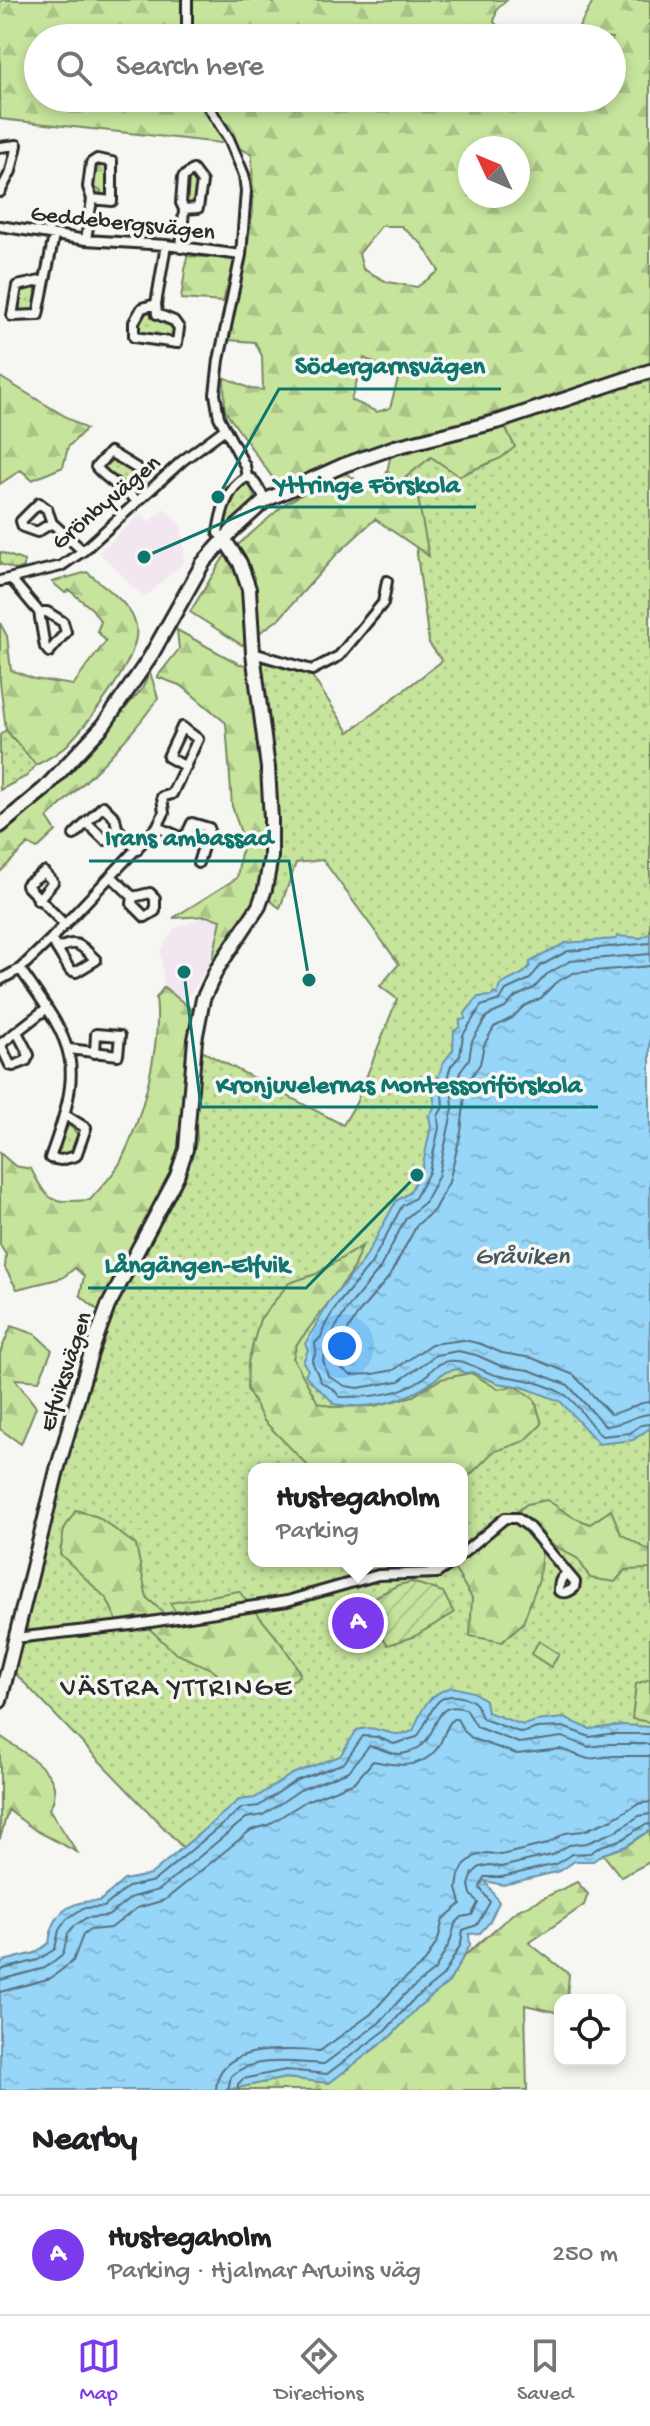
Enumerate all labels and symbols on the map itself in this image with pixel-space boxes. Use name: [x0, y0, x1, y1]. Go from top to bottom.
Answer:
north arrow: [458, 136, 530, 208]
street label: Geddebergsvägen: [29, 200, 217, 249]
callout: Södergarnsvägen: [279, 339, 501, 389]
text: Södergarnsvägen: [295, 353, 486, 384]
street label: Grönbyvägen: [47, 449, 168, 558]
callout: Yttringe Förskola: [259, 457, 476, 507]
text: Yttringe Förskola: [271, 472, 461, 503]
callout: Irans ambassad: [89, 811, 289, 861]
text: Irans ambassad: [105, 825, 276, 856]
callout: Kronjuvelernas Montessoriförskola: [201, 1057, 598, 1107]
text: Kronjuvelernas Montessoriförskola: [215, 1072, 583, 1103]
callout: Långängen-Elfvik: [88, 1238, 306, 1288]
water label: Gråviken: [475, 1243, 570, 1274]
text: Långängen-Elfvik: [104, 1252, 293, 1283]
street label: Elfviksvägen: [34, 1308, 101, 1436]
your location: [322, 1326, 362, 1366]
pin: A: [332, 1593, 384, 1653]
district label: VÄSTRA YTTRINGE: [60, 1673, 294, 1706]

